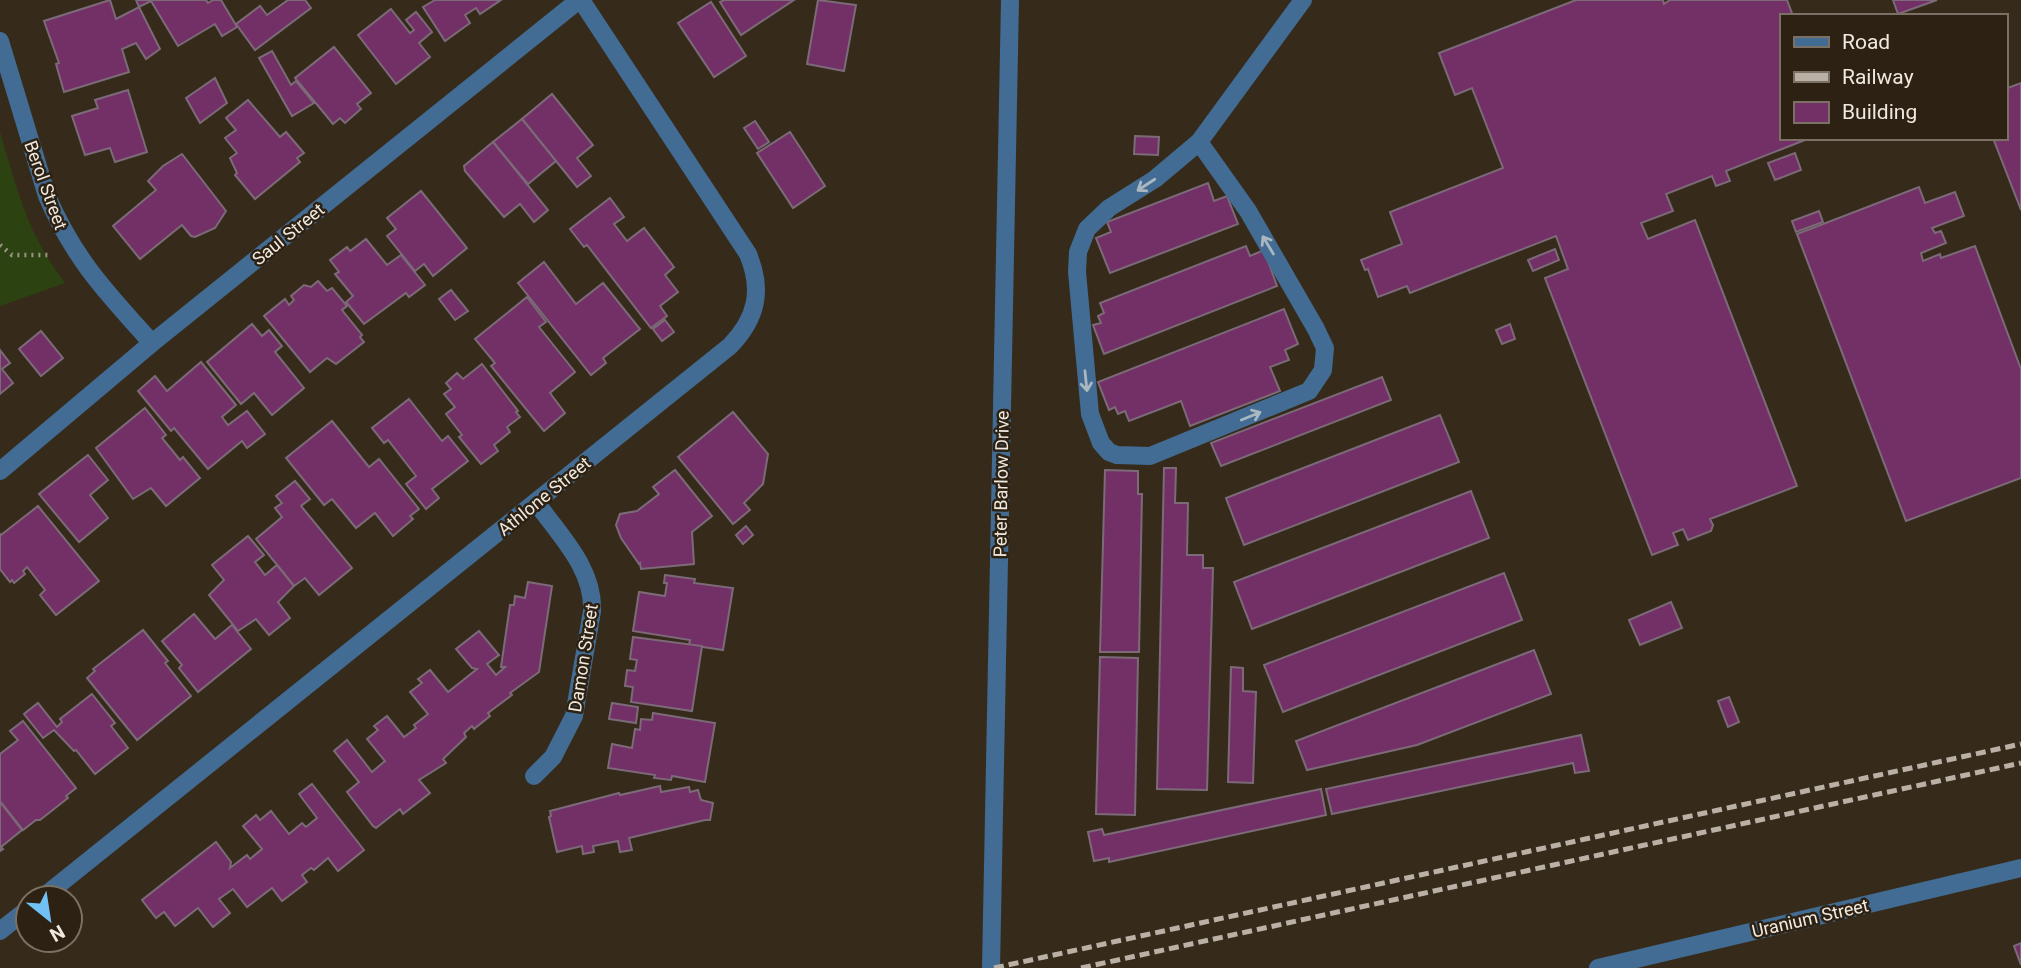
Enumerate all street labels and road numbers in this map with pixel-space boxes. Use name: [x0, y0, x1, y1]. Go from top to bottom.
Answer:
street label: Berol Street: [20, 138, 72, 233]
street label: Saul Street: [248, 198, 328, 269]
street label: Peter Barlow Drive: [989, 410, 1013, 558]
street label: Athlone Street: [493, 452, 595, 540]
street label: Damon Street: [564, 602, 602, 714]
street label: Uranium Street: [1750, 894, 1871, 942]

